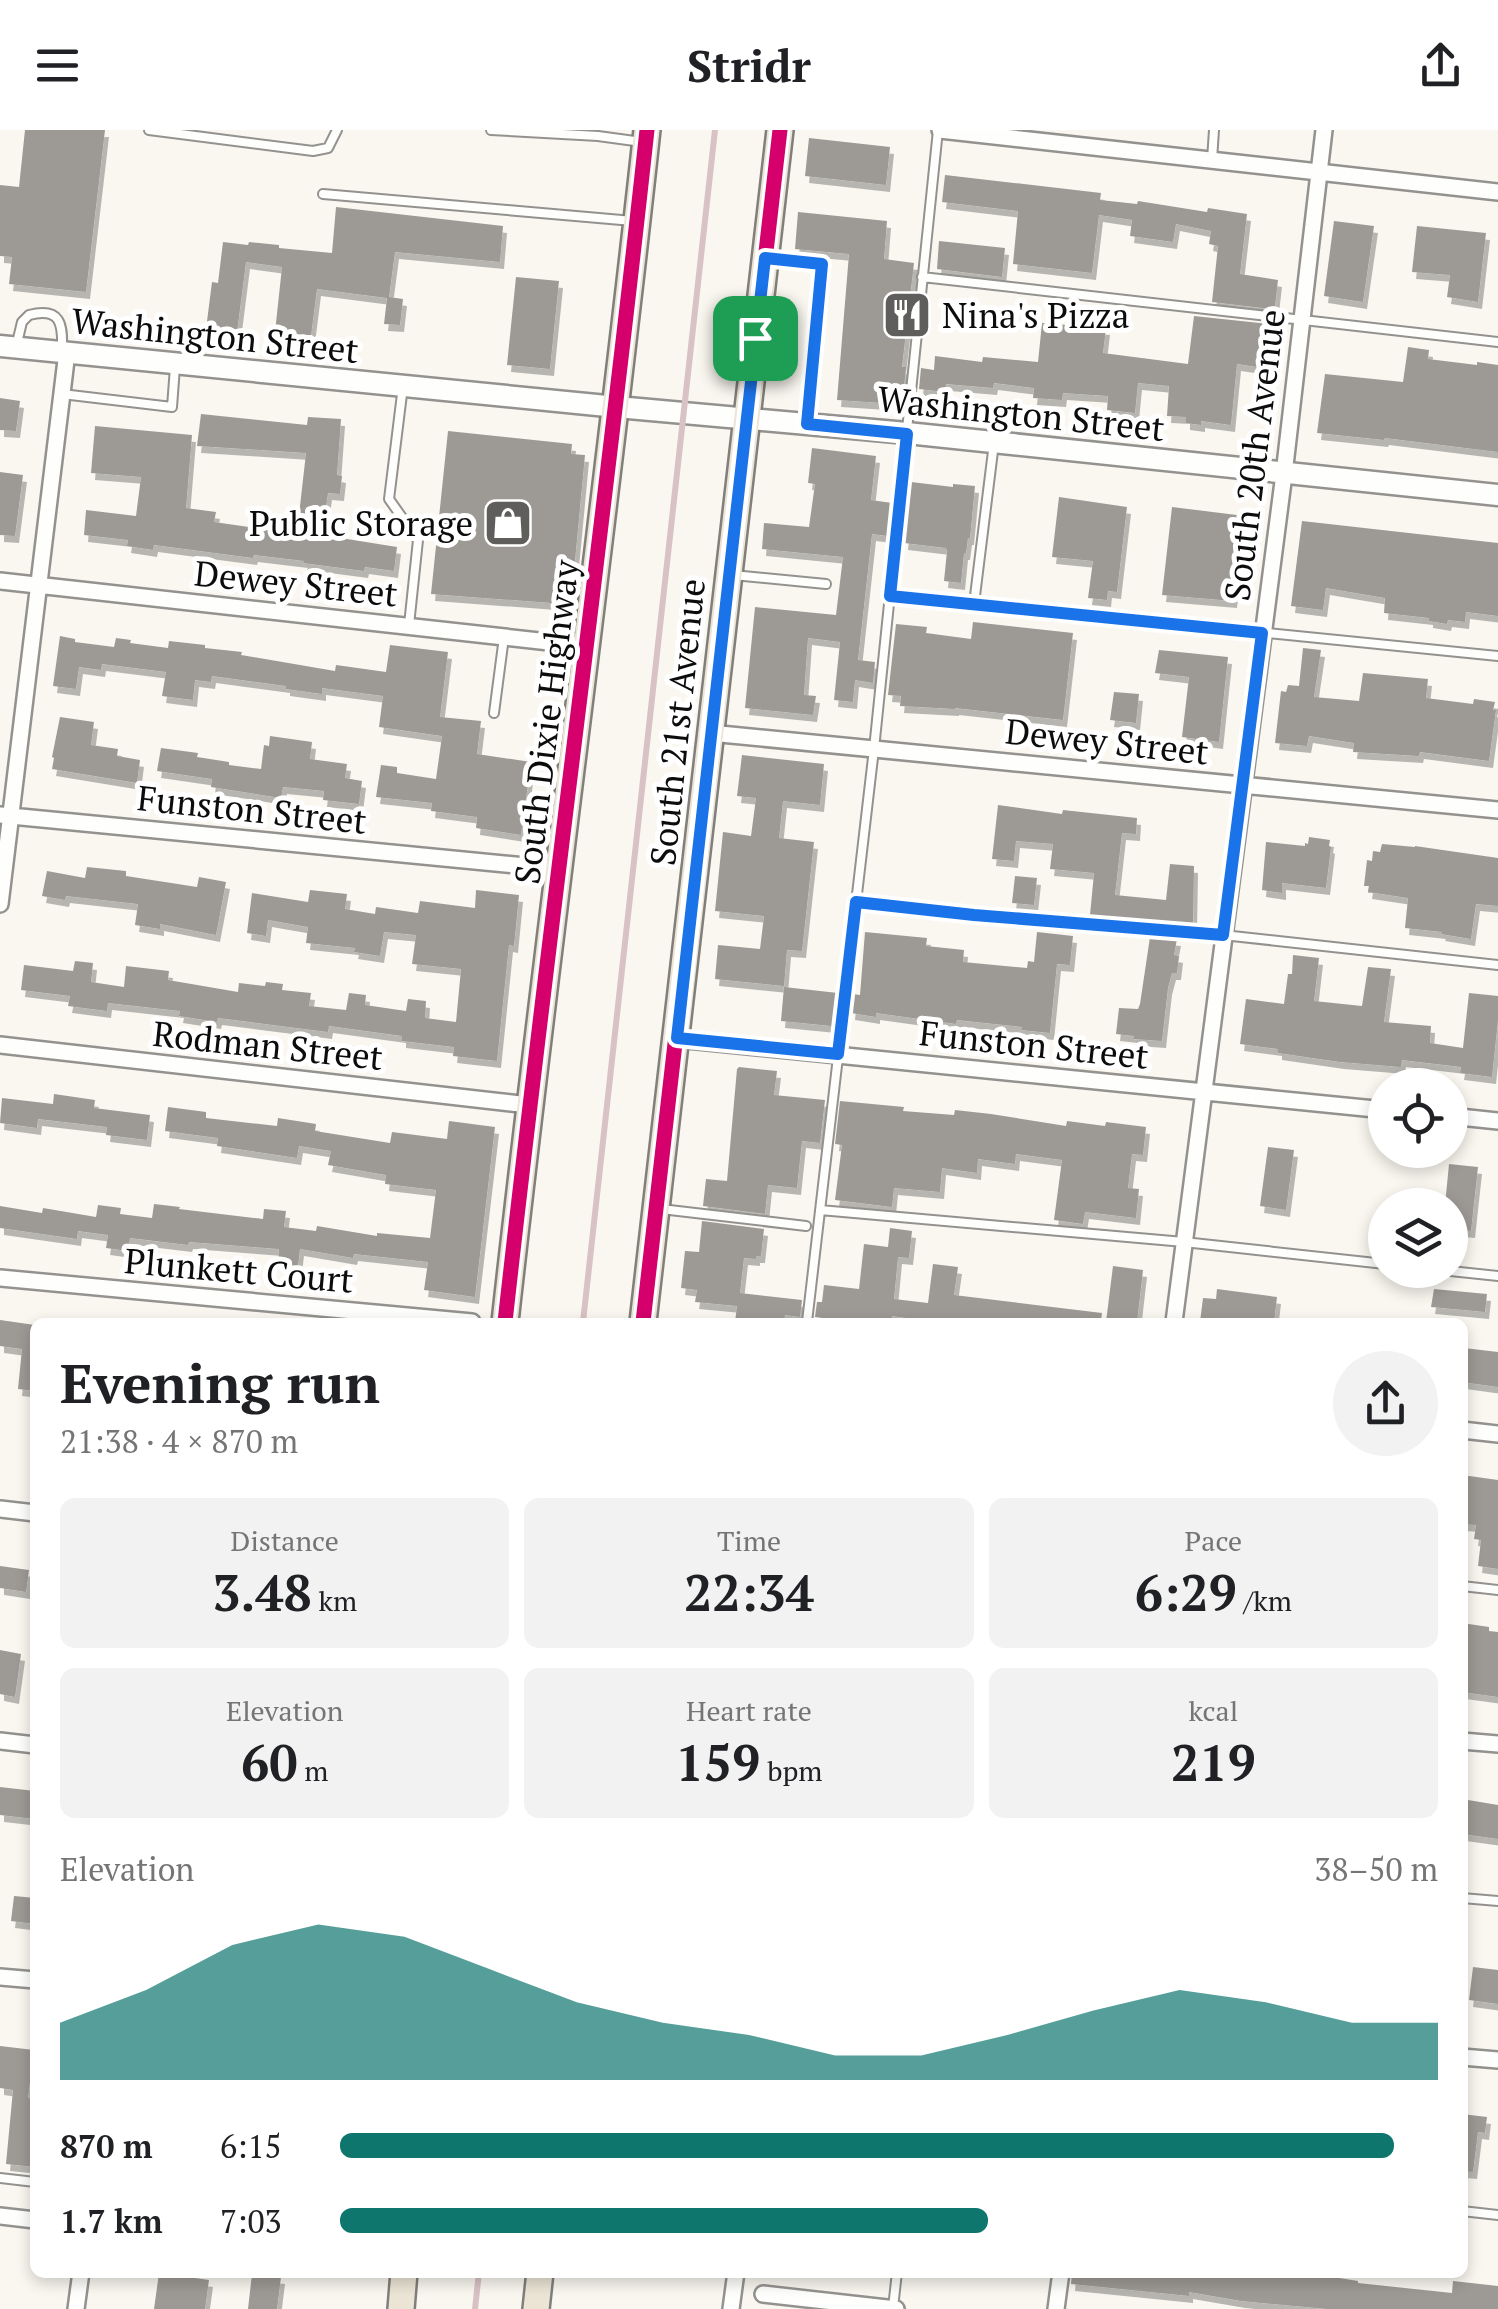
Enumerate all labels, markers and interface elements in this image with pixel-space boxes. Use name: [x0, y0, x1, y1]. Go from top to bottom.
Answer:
text: Stridr: [687, 35, 811, 95]
icon: menu: [30, 38, 85, 93]
icon: share: [1413, 38, 1468, 93]
restaurant icon: Nina's Pizza: [881, 289, 933, 341]
place label: Nina's Pizza: [942, 292, 1129, 338]
pin: [713, 296, 798, 381]
street label: Washington Street: [69, 297, 361, 373]
street label: South 20th Avenue: [1213, 307, 1295, 603]
icon: arrive: [728, 311, 783, 366]
street label: Washington Street: [875, 375, 1167, 451]
shop icon: Public Storage: [482, 497, 534, 549]
place label: Public Storage: [249, 500, 473, 546]
street label: Dewey Street: [192, 549, 400, 617]
street label: South Dixie Highway: [503, 556, 589, 887]
street label: South 21st Avenue: [639, 576, 715, 868]
street label: Dewey Street: [1003, 707, 1211, 775]
street label: Funston Street: [135, 774, 369, 844]
street label: Funston Street: [917, 1009, 1151, 1079]
street label: Rodman Street: [151, 1010, 385, 1080]
map controls: [1368, 1068, 1468, 1288]
button: locate: [1368, 1068, 1468, 1168]
button: layers: [1368, 1188, 1468, 1288]
street label: Plunkett Court: [123, 1237, 355, 1303]
text: Evening run: [60, 1346, 380, 1419]
button: share: [1333, 1351, 1438, 1456]
text: 21:38 · 4 × 870 m: [60, 1420, 298, 1462]
text: Distance: [231, 1522, 339, 1559]
text: Time: [717, 1522, 781, 1559]
text: Pace: [1185, 1522, 1242, 1559]
text: 3.48: [212, 1559, 312, 1625]
text: 22:34: [684, 1559, 814, 1625]
text: 6:29: [1135, 1559, 1237, 1625]
text: km: [312, 1582, 357, 1619]
text: /km: [1237, 1582, 1292, 1619]
text: Elevation: [226, 1692, 343, 1729]
text: Heart rate: [686, 1692, 812, 1729]
text: kcal: [1188, 1692, 1238, 1729]
text: 60: [241, 1729, 297, 1795]
text: 159: [676, 1729, 760, 1795]
text: 219: [1171, 1729, 1256, 1795]
text: m: [297, 1752, 328, 1789]
text: bpm: [760, 1752, 822, 1789]
text: Elevation: [60, 1848, 194, 1890]
text: 38–50 m: [1314, 1848, 1438, 1890]
text: 870 m: [60, 2125, 152, 2167]
text: 6:15: [220, 2125, 282, 2167]
text: 1.7 km: [60, 2200, 163, 2242]
text: 7:03: [220, 2200, 282, 2242]

